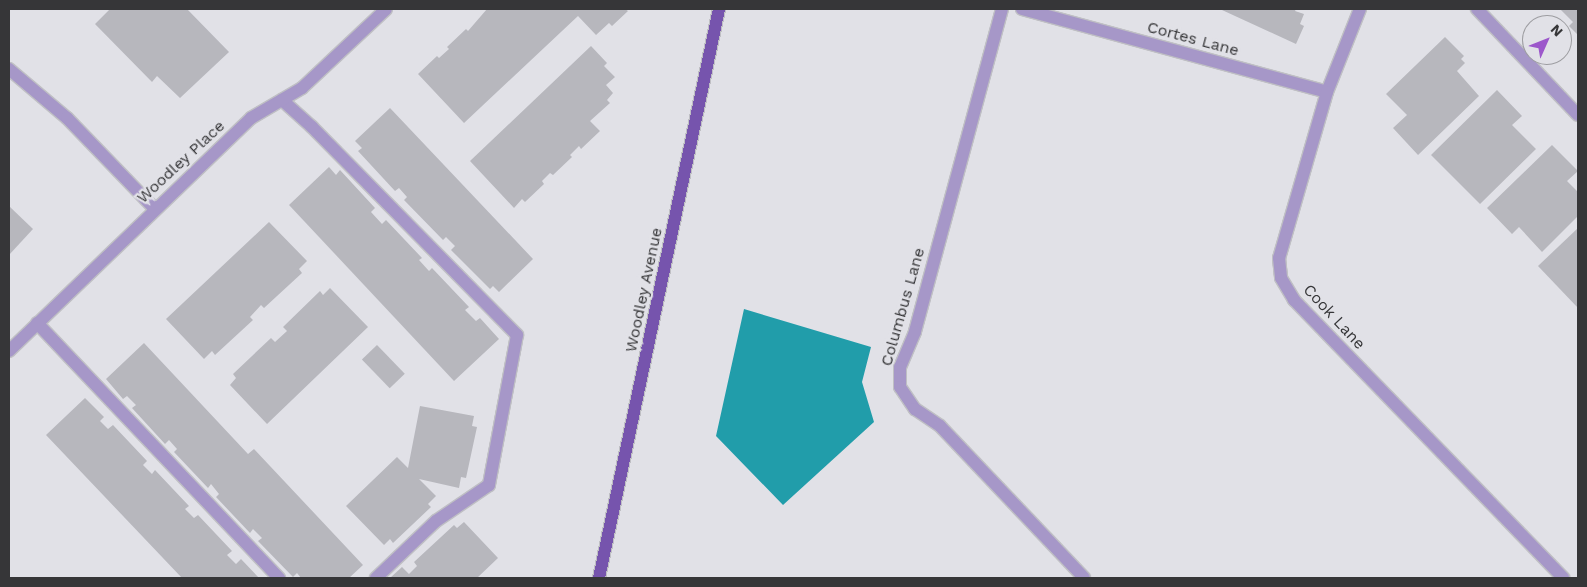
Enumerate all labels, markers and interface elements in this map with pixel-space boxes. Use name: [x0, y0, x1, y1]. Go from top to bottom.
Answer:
north arrow: [1522, 15, 1572, 65]
street label: Cortes Lane: [1145, 18, 1241, 60]
text: N: [1548, 21, 1566, 40]
street label: Woodley Place: [133, 116, 229, 208]
street label: Woodley Avenue: [621, 225, 667, 355]
street label: Columbus Lane: [877, 246, 929, 368]
street label: Cook Lane: [1299, 280, 1369, 354]

